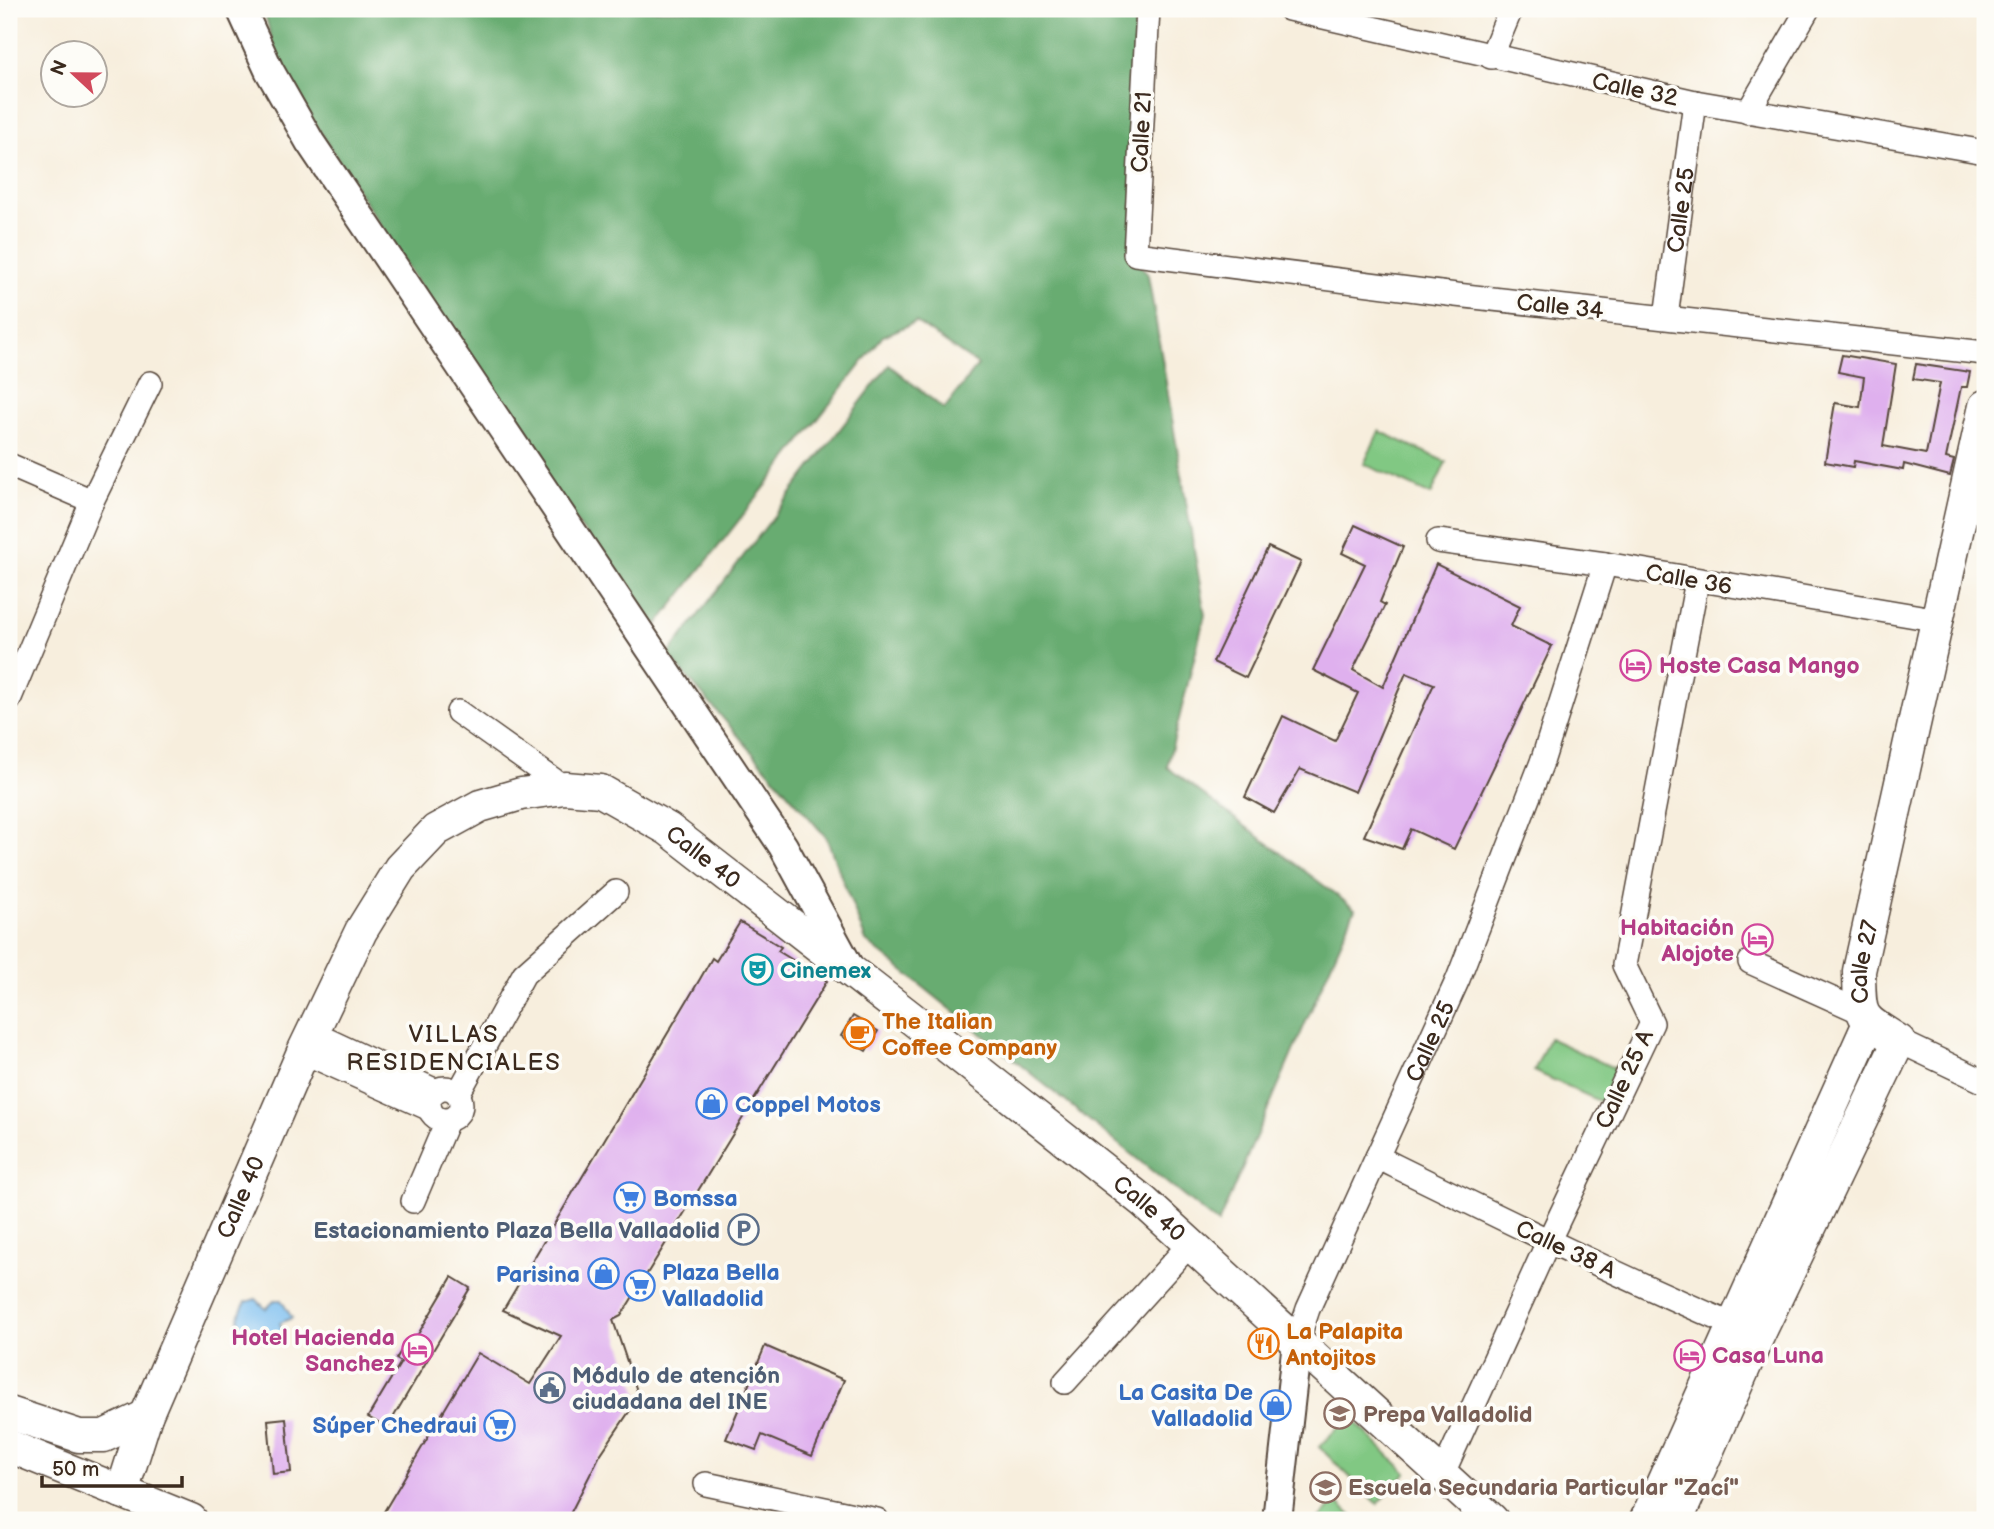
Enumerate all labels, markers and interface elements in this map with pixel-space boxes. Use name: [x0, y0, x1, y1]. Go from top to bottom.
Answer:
north arrow: [38, 38, 108, 108]
text: N: [46, 57, 73, 79]
street label: Calle 32: [1589, 67, 1681, 113]
street label: Calle 21: [1126, 91, 1158, 173]
street label: Calle 25: [1662, 166, 1701, 255]
street label: Calle 34: [1515, 288, 1605, 325]
street label: Calle 36: [1643, 559, 1734, 601]
hotel icon: Hoste Casa Mango: [1619, 648, 1653, 682]
place label: Hoste Casa Mango: [1659, 652, 1860, 680]
street label: Calle 40: [660, 820, 746, 895]
place label: Habitación Alojote: [1620, 914, 1734, 968]
street label: Calle 27: [1846, 917, 1885, 1004]
hotel icon: Habitación Alojote: [1740, 923, 1774, 957]
theatre icon: Cinemex: [740, 953, 774, 987]
place label: Cinemex: [780, 957, 872, 985]
street label: Calle 25: [1400, 997, 1461, 1087]
place label: The Italian Coffee Company: [882, 1008, 1057, 1062]
cafe icon: The Italian Coffee Company: [842, 1017, 876, 1051]
district label: VILLAS RESIDENCIALES: [346, 1020, 562, 1077]
street label: Calle 25 A: [1590, 1024, 1660, 1134]
shop icon: Coppel Motos: [695, 1087, 729, 1121]
place label: Coppel Motos: [735, 1091, 881, 1119]
street label: Calle 40: [211, 1152, 271, 1243]
street label: Calle 40: [1107, 1170, 1191, 1248]
supermarket icon: Bomssa: [613, 1181, 647, 1215]
place label: Bomssa: [653, 1185, 738, 1213]
parking icon: Estacionamiento Plaza Bella Valladolid: [726, 1213, 760, 1247]
street label: Calle 38 A: [1511, 1215, 1621, 1286]
place label: Estacionamiento Plaza Bella Valladolid: [313, 1217, 720, 1245]
shop icon: Parisina: [586, 1257, 620, 1291]
place label: Plaza Bella Valladolid: [662, 1259, 780, 1313]
place label: Parisina: [496, 1261, 580, 1289]
supermarket icon: Plaza Bella Valladolid: [622, 1268, 656, 1302]
place label: La Palapita Antojitos: [1285, 1318, 1403, 1372]
place label: Hotel Hacienda Sanchez: [231, 1324, 395, 1378]
restaurant icon: La Palapita Antojitos: [1246, 1327, 1280, 1361]
hotel icon: Hotel Hacienda Sanchez: [401, 1333, 435, 1367]
hotel icon: Casa Luna: [1672, 1338, 1706, 1372]
place label: Casa Luna: [1712, 1342, 1824, 1370]
place label: Módulo de atención ciudadana del INE: [572, 1362, 780, 1416]
public building icon: Módulo de atención ciudadana del INE: [532, 1371, 566, 1405]
place label: La Casita De Valladolid: [1118, 1379, 1253, 1433]
shop icon: La Casita De Valladolid: [1259, 1388, 1293, 1422]
school or university icon: Prepa Valladolid: [1323, 1397, 1357, 1431]
place label: Prepa Valladolid: [1363, 1401, 1532, 1429]
supermarket icon: Súper Chedraui: [483, 1408, 517, 1442]
place label: Súper Chedraui: [313, 1412, 477, 1440]
scale bar: [42, 1445, 182, 1489]
text: 50 m: [52, 1457, 99, 1482]
school or university icon: Escuela Secundaria Particular "Zací": [1308, 1470, 1342, 1504]
place label: Escuela Secundaria Particular "Zací": [1348, 1474, 1739, 1502]

